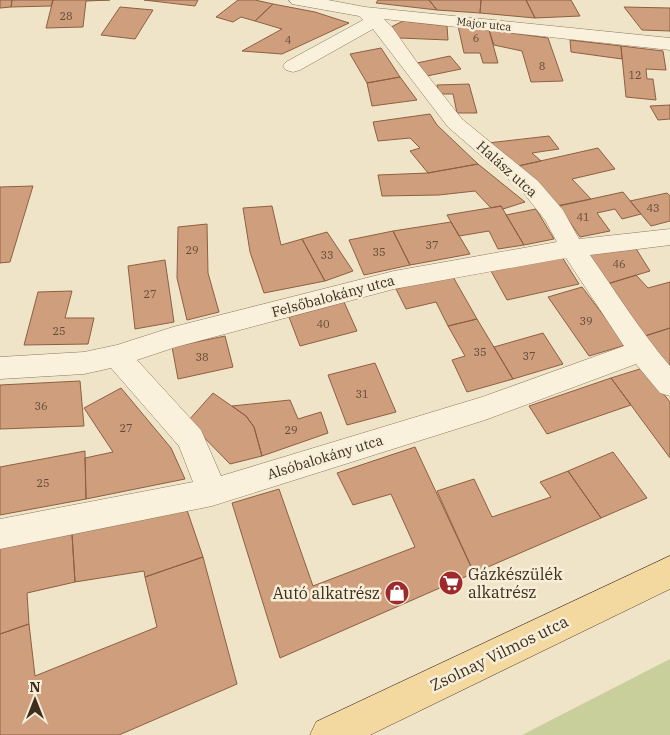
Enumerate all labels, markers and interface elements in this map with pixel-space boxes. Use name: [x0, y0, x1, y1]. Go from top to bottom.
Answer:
house number: 28: [59, 9, 73, 23]
street label: Major utca: [456, 14, 512, 34]
house number: 6: [473, 31, 479, 45]
house number: 4: [285, 33, 292, 47]
house number: 8: [539, 59, 545, 73]
house number: 12: [628, 68, 642, 82]
street label: Halász utca: [473, 137, 541, 201]
house number: 43: [646, 201, 660, 215]
house number: 41: [576, 210, 590, 224]
house number: 37: [425, 238, 439, 252]
house number: 29: [185, 243, 199, 257]
house number: 35: [372, 245, 386, 259]
house number: 33: [320, 248, 334, 262]
house number: 46: [612, 257, 626, 271]
street label: Felsőbalokány utca: [270, 271, 397, 321]
house number: 27: [143, 287, 157, 301]
house number: 39: [579, 314, 593, 328]
house number: 40: [316, 317, 330, 331]
house number: 25: [52, 324, 66, 338]
house number: 35: [473, 345, 487, 359]
house number: 37: [522, 349, 536, 363]
house number: 38: [195, 350, 209, 364]
house number: 31: [355, 387, 369, 401]
house number: 36: [34, 399, 48, 413]
house number: 27: [119, 421, 133, 435]
house number: 29: [284, 423, 298, 437]
street label: Alsóbalokány utca: [265, 431, 386, 483]
house number: 25: [36, 476, 50, 490]
place label: Gázkészülék alkatrész: [468, 564, 563, 602]
supermarket icon: Gázkészülék alkatrész: [438, 570, 464, 596]
shop icon: Autó alkatrész: [384, 580, 410, 606]
place label: Autó alkatrész: [273, 583, 380, 603]
street label: Zsolnay Vilmos utca: [427, 611, 572, 695]
north arrow: [10, 675, 60, 725]
text: N: [29, 678, 41, 696]

